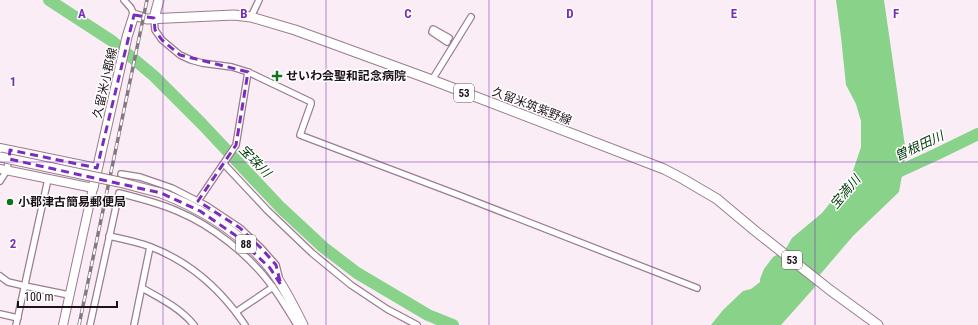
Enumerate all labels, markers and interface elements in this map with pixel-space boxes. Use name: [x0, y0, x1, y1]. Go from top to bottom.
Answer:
text: A: [78, 6, 86, 21]
text: B: [240, 6, 248, 21]
text: C: [404, 6, 412, 21]
text: D: [566, 6, 574, 21]
text: E: [731, 6, 738, 21]
text: F: [893, 6, 899, 21]
street label: 久留米小郡線: [90, 46, 120, 120]
place label: せいわ会聖和記念病院: [286, 69, 406, 83]
marker: せいわ会聖和記念病院: [271, 70, 283, 82]
text: 1: [10, 74, 16, 89]
road number: 53: [454, 84, 474, 102]
street label: 久留米筑紫野線: [490, 84, 574, 128]
water label: 曽根田川: [892, 127, 948, 164]
water label: 宝珠川: [236, 142, 275, 182]
water label: 宝満川: [827, 171, 865, 212]
place label: 小郡津古簡易郵便局: [18, 195, 126, 209]
marker: 小郡津古簡易郵便局: [5, 197, 15, 207]
road number: 88: [236, 235, 256, 253]
text: 2: [10, 236, 17, 251]
road number: 53: [782, 251, 802, 269]
scale bar: [18, 283, 117, 309]
text: 100 m: [24, 290, 54, 304]

